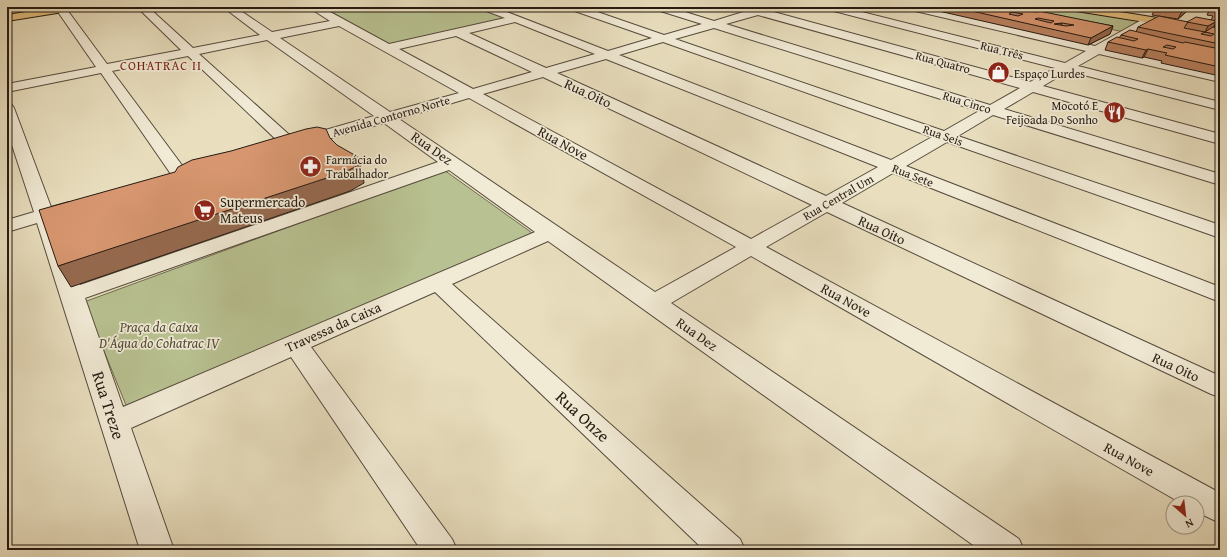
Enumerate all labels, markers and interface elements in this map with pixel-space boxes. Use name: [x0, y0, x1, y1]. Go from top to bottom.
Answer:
street label: Rua Três: [979, 36, 1026, 64]
street label: Rua Quatro: [914, 47, 972, 77]
district label: COHATRAC II: [120, 56, 202, 75]
shop icon: Espaço Lurdes: [986, 60, 1012, 86]
place label: Espaço Lurdes: [1014, 65, 1085, 82]
street label: Rua Oito: [561, 73, 615, 113]
street label: Rua Cinco: [941, 87, 993, 117]
street label: Avenida Contorno Norte: [330, 91, 452, 141]
place label: Mocotó E Feijoada Do Sonho: [1006, 97, 1098, 128]
restaurant icon: Mocotó E Feijoada Do Sonho: [1101, 99, 1127, 125]
street label: Rua Seis: [921, 120, 966, 150]
street label: Rua Nove: [534, 121, 592, 165]
street label: Rua Dez: [407, 126, 457, 170]
place label: Farmácia do Trabalhador: [326, 151, 388, 182]
pharmacy icon: Farmácia do Trabalhador: [298, 153, 324, 179]
street label: Rua Sete: [890, 159, 936, 191]
street label: Rua Central Um: [800, 170, 877, 224]
place label: Supermercado Mateus: [220, 192, 305, 228]
supermarket icon: Supermercado Mateus: [192, 197, 218, 223]
street label: Rua Oito: [855, 210, 909, 250]
street label: Rua Nove: [817, 278, 875, 322]
street label: Travessa da Caixa: [282, 297, 384, 357]
street label: Rua Dez: [672, 312, 722, 356]
park label: Praça da Caixa D'Água do Cohatrac IV: [98, 317, 221, 353]
street label: Rua Oito: [1149, 347, 1203, 387]
street label: Rua Treze: [86, 368, 132, 442]
street label: Rua Onze: [550, 384, 616, 448]
street label: Rua Nove: [1100, 437, 1158, 481]
north arrow: [1165, 495, 1205, 535]
text: N: [1182, 515, 1197, 533]

